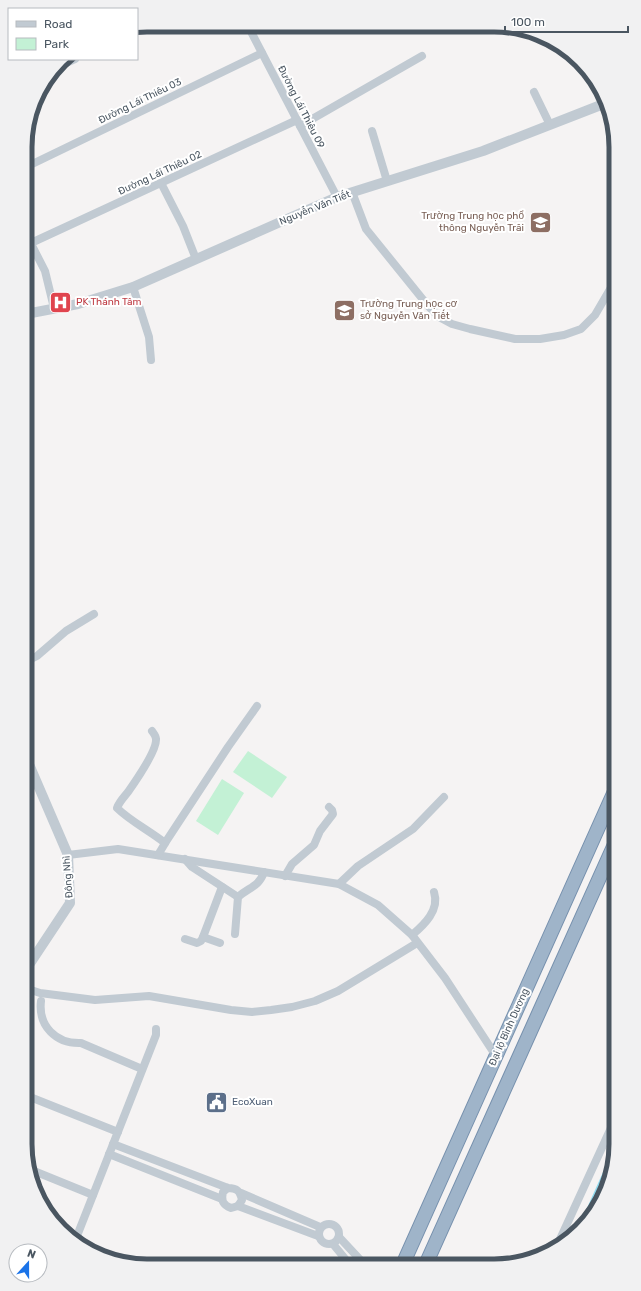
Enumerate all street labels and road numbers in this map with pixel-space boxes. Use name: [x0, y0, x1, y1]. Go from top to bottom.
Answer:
street label: Đường Lái Thiêu 09: [275, 64, 327, 150]
street label: Đường Lái Thiêu 03: [96, 76, 184, 126]
street label: Đường Lái Thiêu 02: [116, 148, 204, 198]
street label: Nguyễn Văn Tiết: [277, 187, 352, 228]
street label: Đông Nhì: [61, 855, 75, 899]
street label: Đại lộ Bình Dương: [486, 986, 532, 1068]

